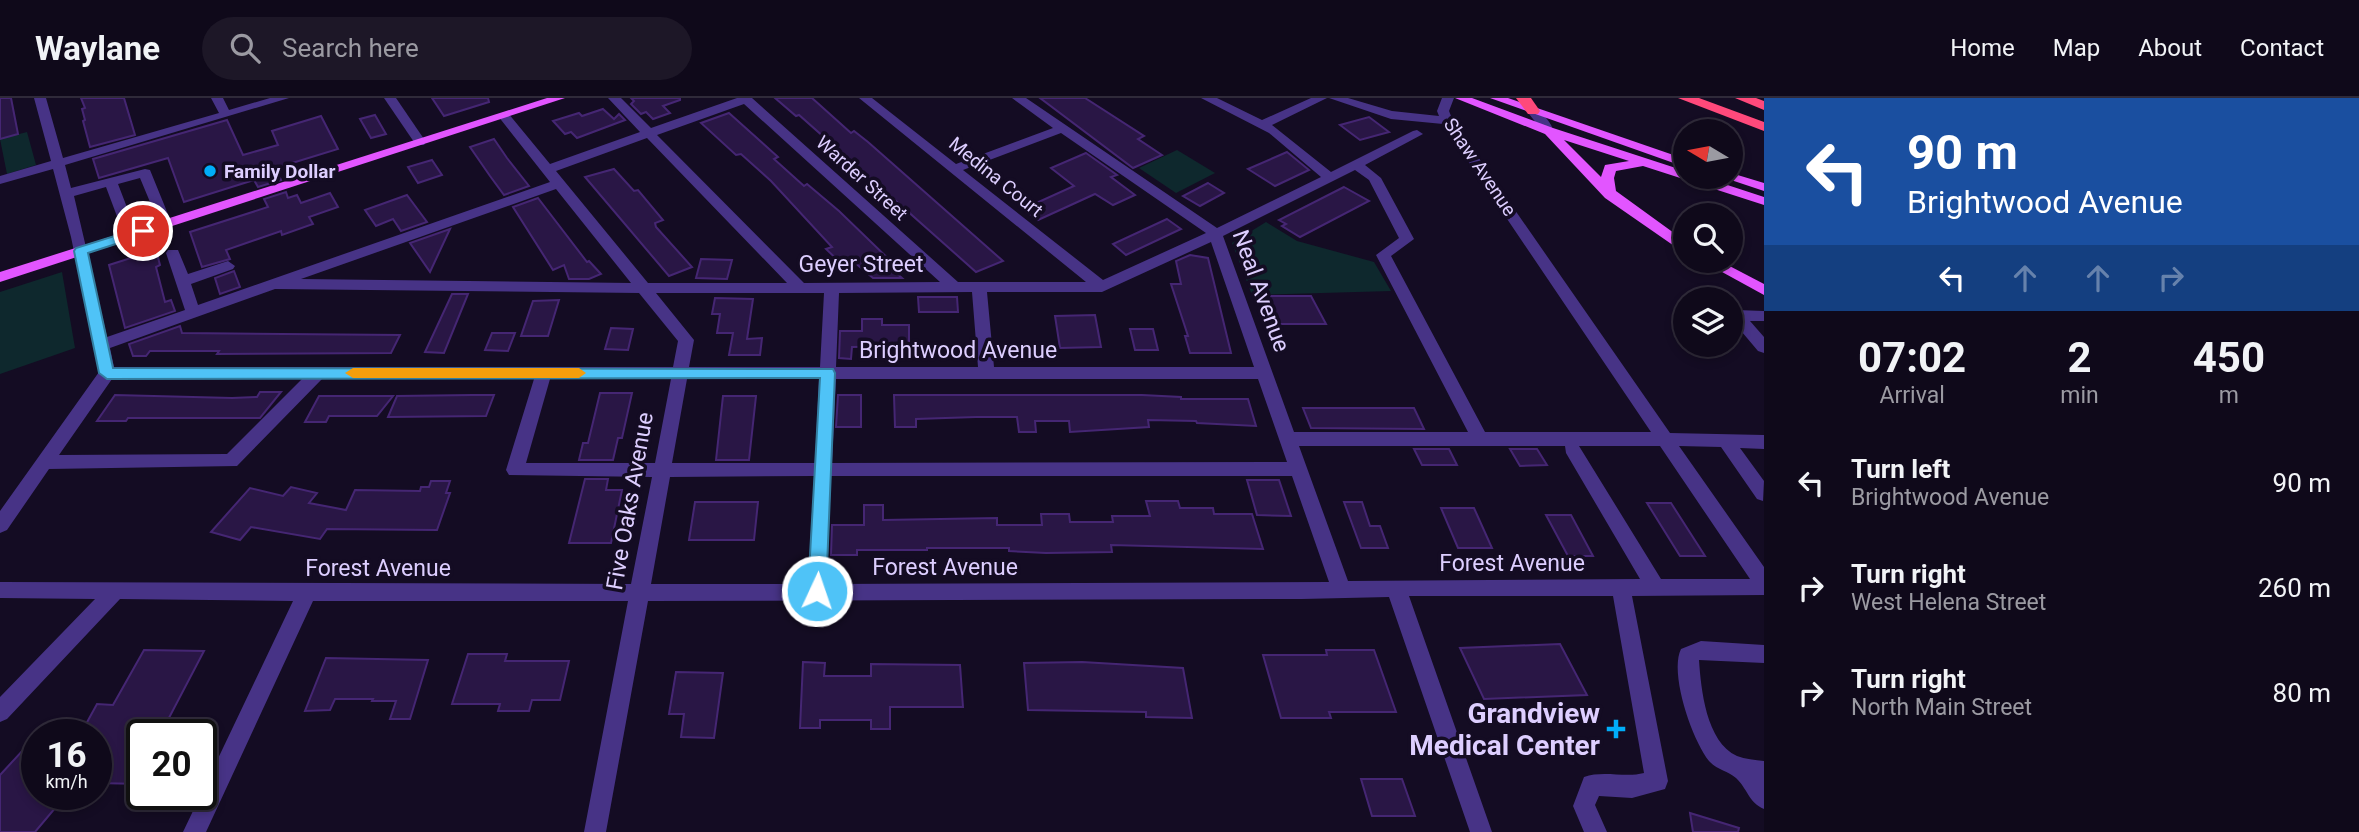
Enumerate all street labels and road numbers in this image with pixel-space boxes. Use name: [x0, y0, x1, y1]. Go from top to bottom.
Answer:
street label: Shaw Avenue: [1439, 114, 1521, 220]
street label: Warder Street: [811, 131, 913, 225]
street label: Medina Court: [944, 132, 1048, 222]
street label: Neal Avenue: [1226, 226, 1296, 356]
street label: Geyer Street: [799, 251, 923, 278]
street label: Brightwood Avenue: [859, 337, 1057, 364]
street label: Five Oaks Avenue: [601, 410, 659, 592]
street label: Forest Avenue: [1439, 550, 1585, 577]
street label: Forest Avenue: [872, 554, 1018, 581]
street label: Forest Avenue: [305, 555, 451, 582]

